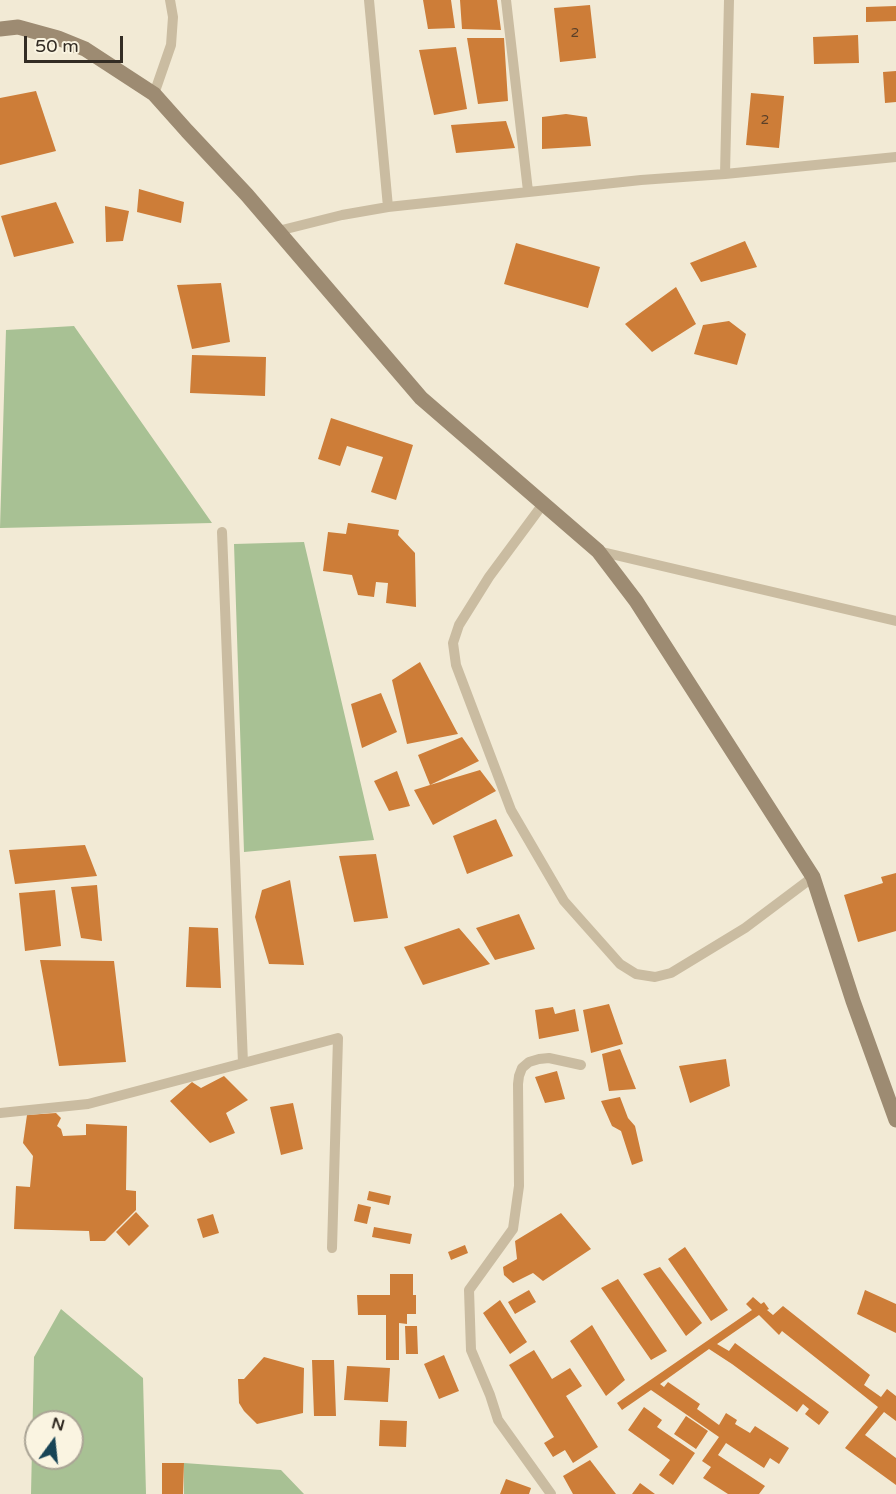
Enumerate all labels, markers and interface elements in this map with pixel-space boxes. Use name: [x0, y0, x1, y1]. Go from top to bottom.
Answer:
scale bar: [27, 24, 126, 62]
house number: 2: [571, 25, 579, 41]
text: 50 m: [35, 35, 79, 57]
house number: 2: [761, 112, 769, 128]
north arrow: [24, 1410, 84, 1470]
text: N: [49, 1413, 67, 1436]

